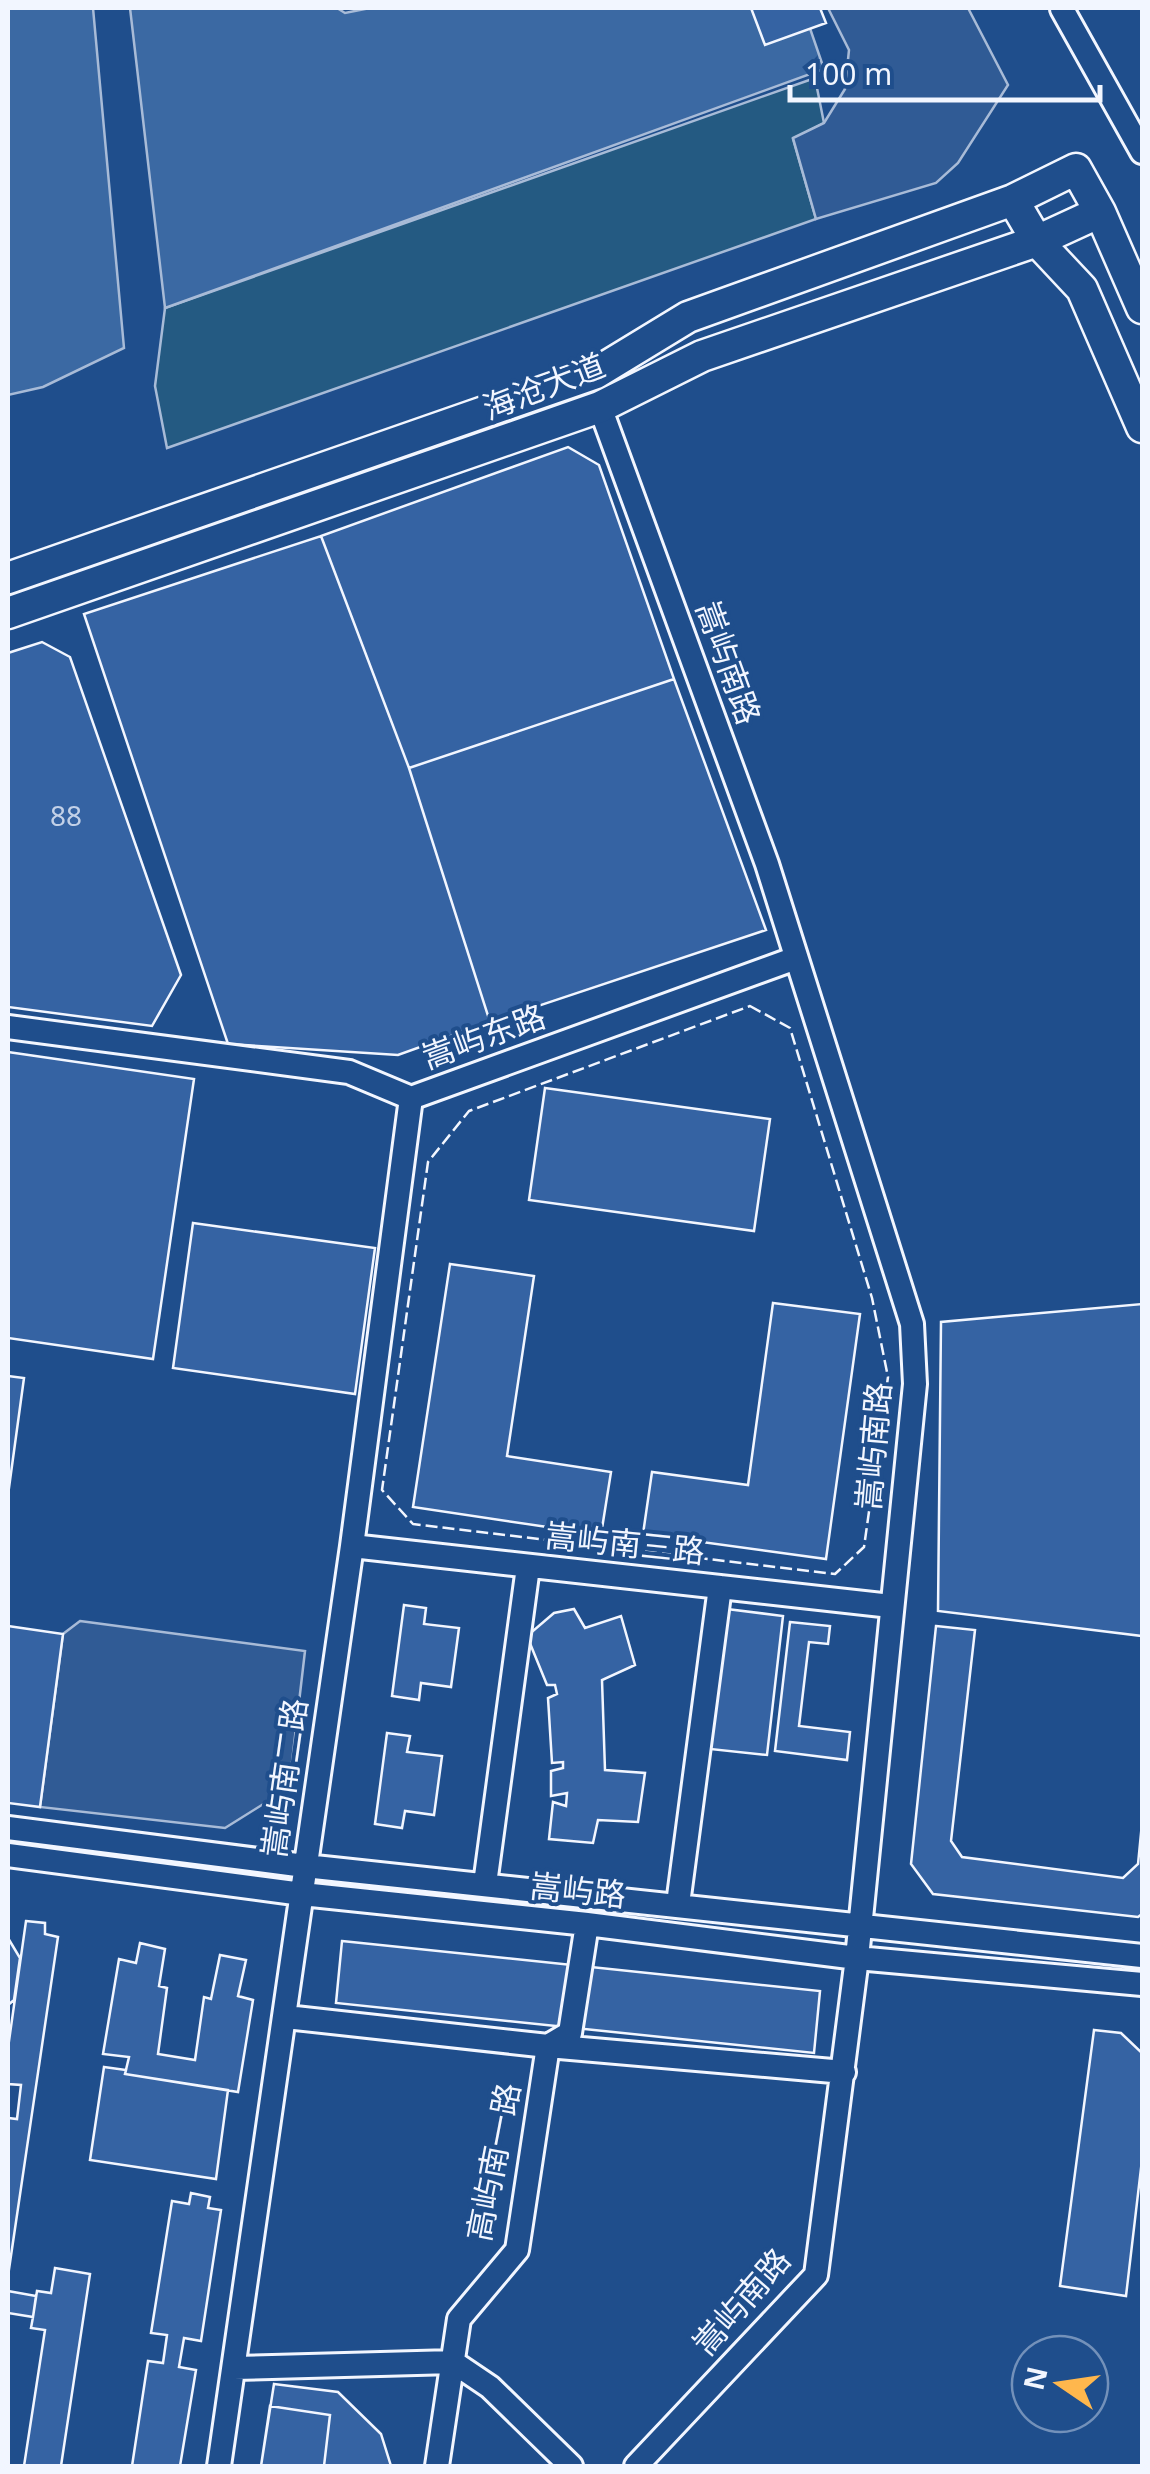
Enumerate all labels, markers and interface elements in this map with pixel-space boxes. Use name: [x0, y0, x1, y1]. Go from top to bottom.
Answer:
scale bar: [790, 40, 1100, 102]
text: 100 m: [805, 53, 892, 94]
street label: 海沧大道: [476, 343, 611, 429]
street label: 嵩屿南路: [687, 595, 772, 730]
house number: 88: [50, 796, 82, 834]
street label: 嵩屿东路: [416, 993, 551, 1078]
street label: 嵩屿南路: [846, 1380, 900, 1512]
street label: 嵩屿南三路: [543, 1513, 707, 1572]
street label: 嵩屿南二路: [251, 1696, 316, 1860]
street label: 嵩屿路: [528, 1863, 628, 1916]
street label: 高屿南一路: [456, 2079, 529, 2244]
street label: 嵩屿南路: [683, 2239, 799, 2363]
north arrow: [1010, 2334, 1110, 2434]
text: N: [1014, 2363, 1056, 2394]

